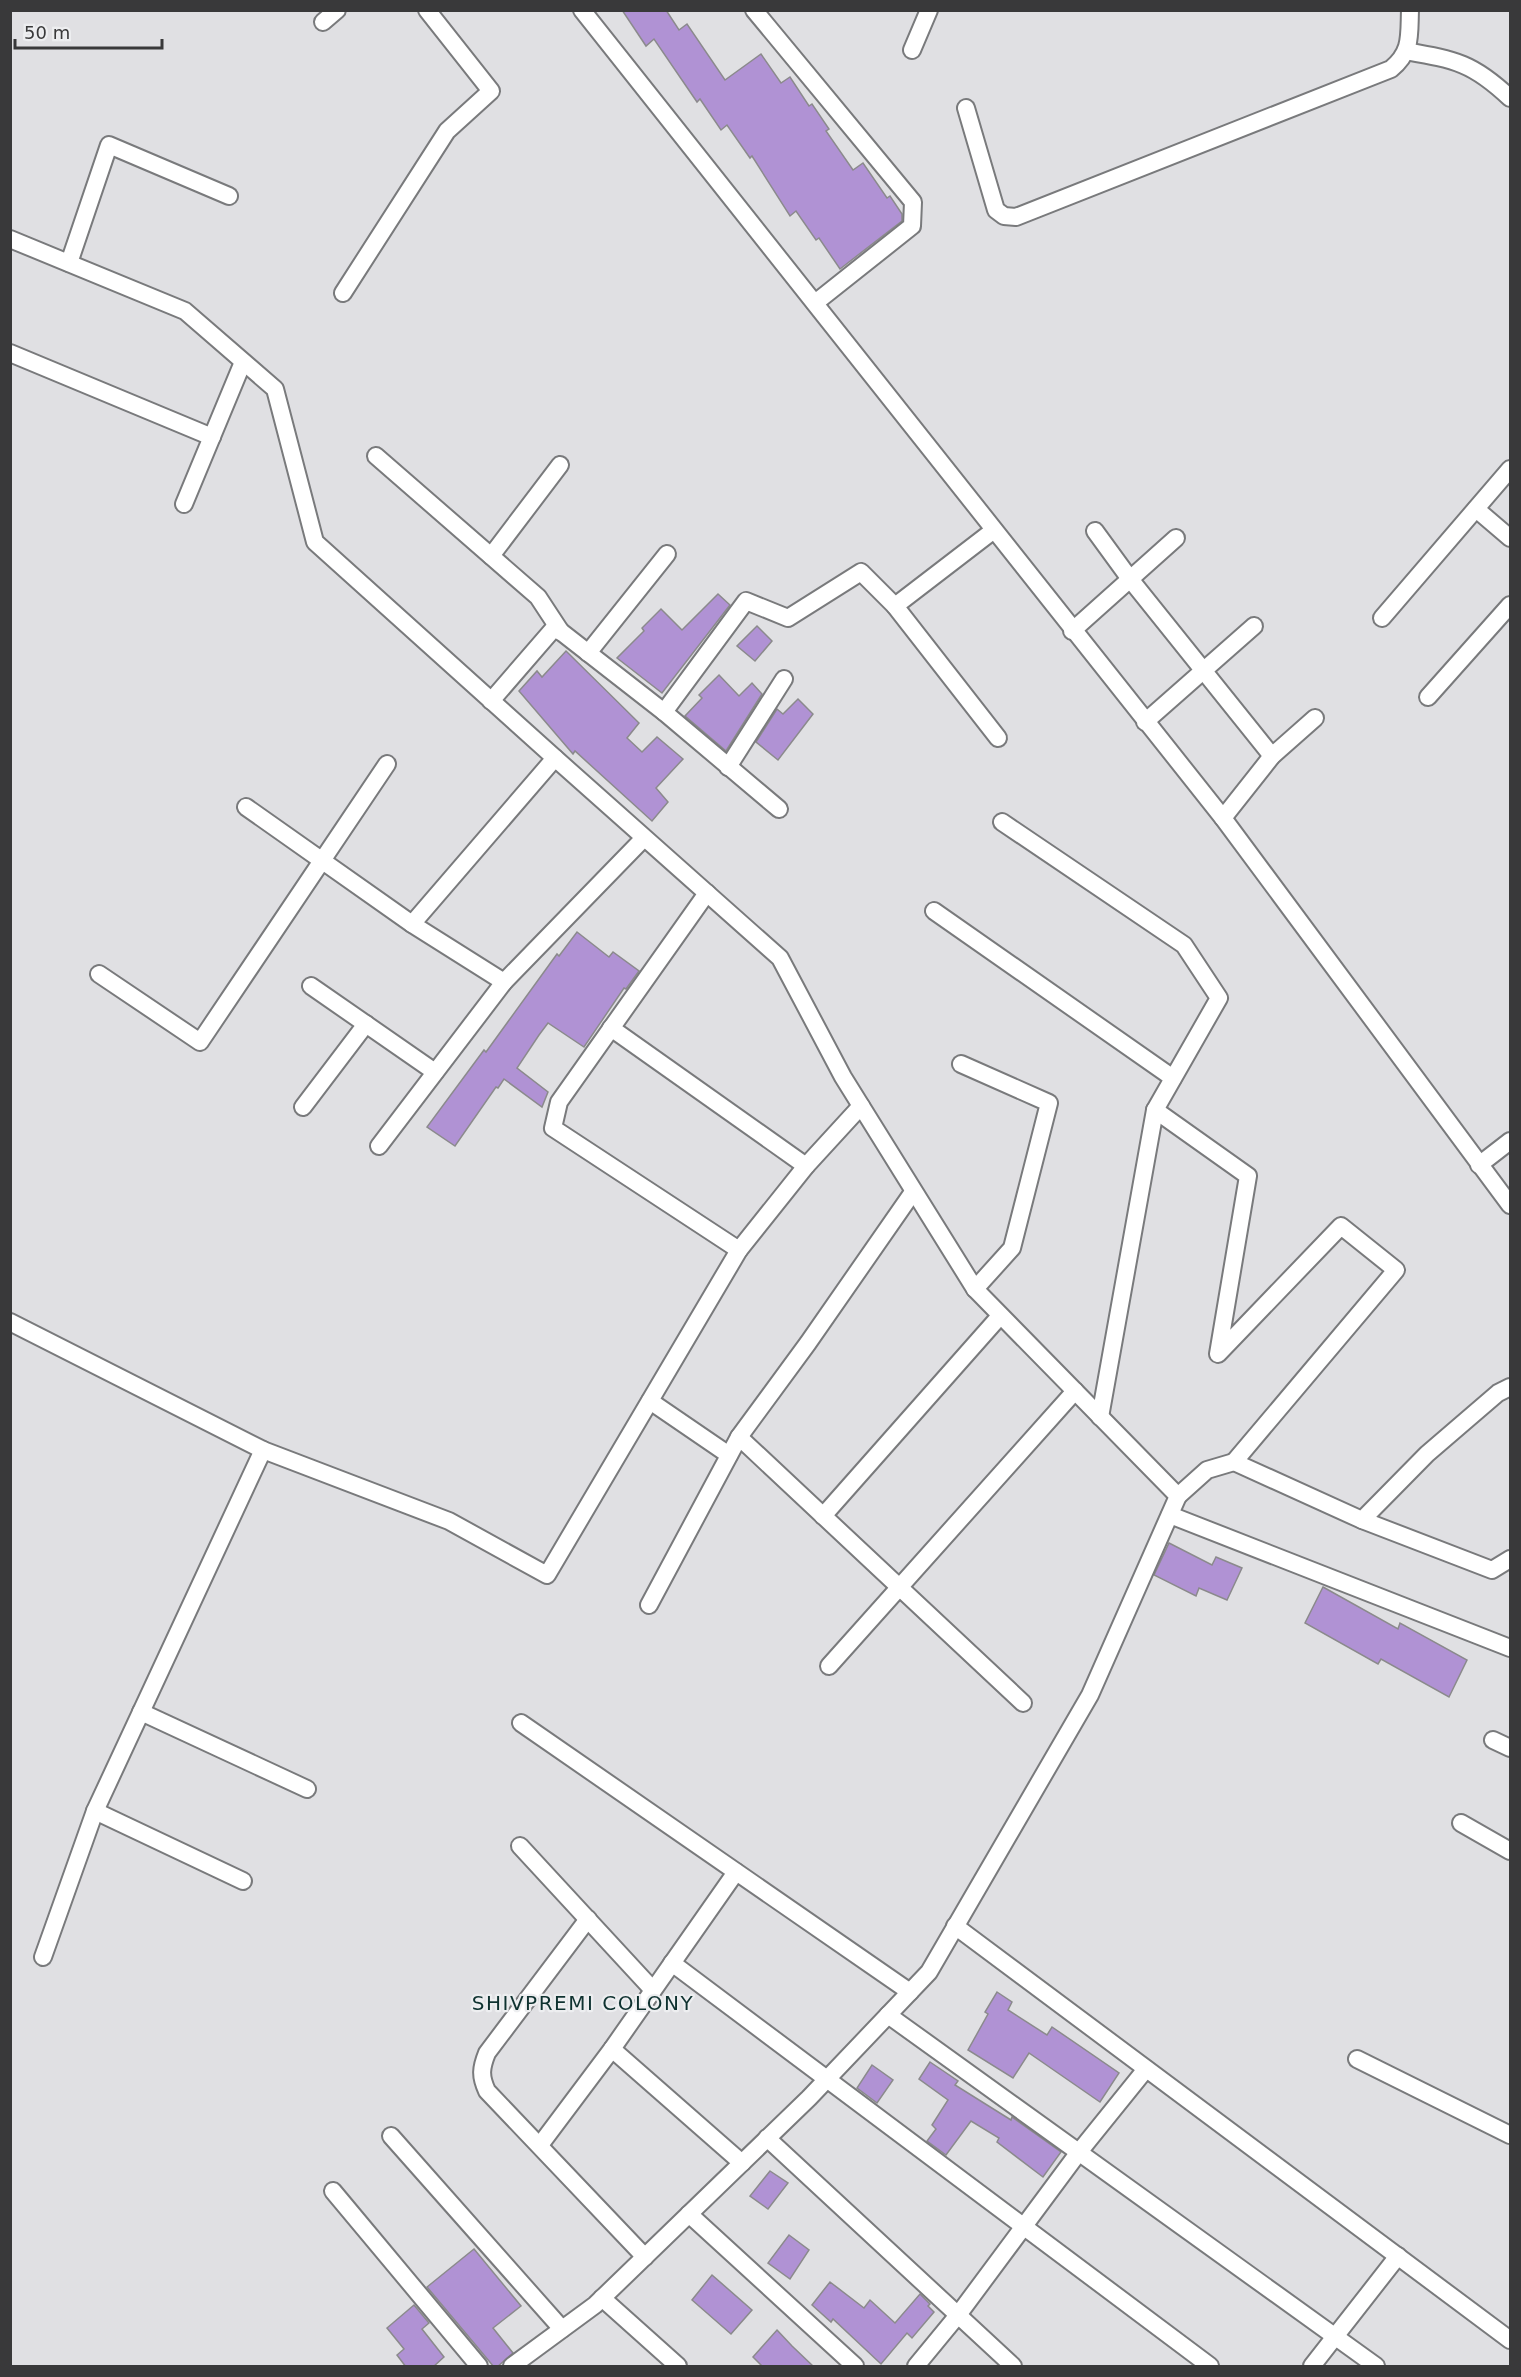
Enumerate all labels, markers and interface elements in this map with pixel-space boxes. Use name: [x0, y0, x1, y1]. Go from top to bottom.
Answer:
scale bar: [15, 12, 162, 50]
text: 50 m: [24, 22, 70, 43]
district label: SHIVPREMI COLONY: [472, 1991, 694, 2015]

